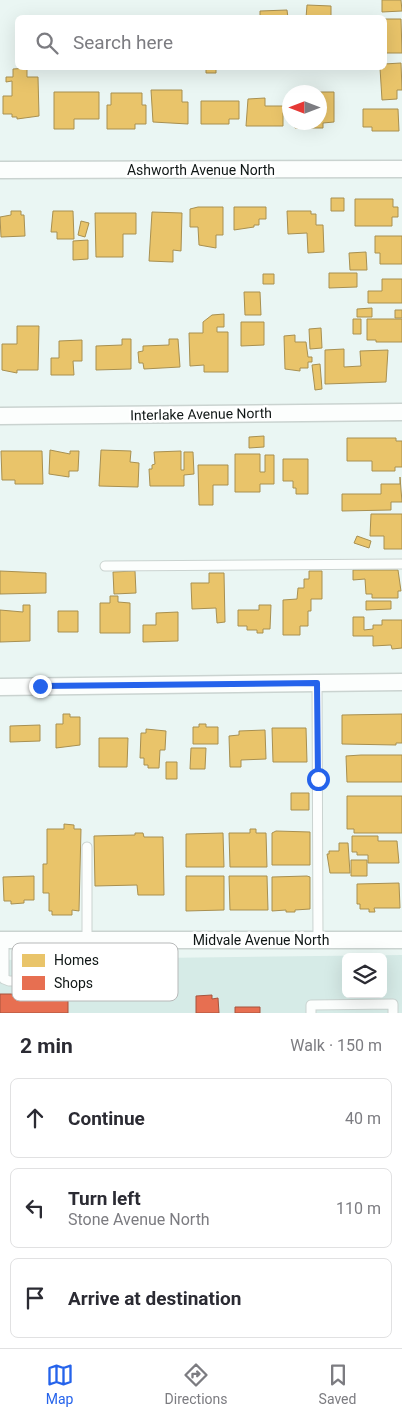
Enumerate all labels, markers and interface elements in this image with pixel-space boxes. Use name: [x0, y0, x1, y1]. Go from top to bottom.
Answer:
search box: [15, 15, 387, 70]
icon: search: [33, 29, 61, 57]
text: Search here: [73, 31, 173, 54]
north arrow: [282, 85, 327, 130]
street label: Ashworth Avenue North: [127, 162, 275, 178]
street label: Interlake Avenue North: [130, 405, 272, 423]
route end: [29, 675, 52, 698]
route start: [307, 768, 330, 791]
street label: Midvale Avenue North: [193, 932, 329, 948]
legend: [12, 943, 178, 1001]
text: Homes: [54, 952, 99, 968]
map controls: [342, 953, 387, 998]
button: layers: [342, 953, 387, 998]
text: Shops: [54, 975, 93, 991]
text: 2 min: [20, 1034, 73, 1058]
text: Walk · 150 m: [290, 1036, 382, 1055]
icon: ahead: [21, 1104, 49, 1132]
text: Continue: [68, 1107, 145, 1130]
text: 40 m: [345, 1109, 381, 1128]
text: Turn left: [68, 1187, 141, 1210]
icon: left: [21, 1194, 49, 1222]
text: 110 m: [336, 1199, 381, 1218]
text: Stone Avenue North: [68, 1210, 210, 1229]
icon: arrive: [21, 1284, 49, 1312]
text: Arrive at destination: [68, 1287, 241, 1310]
tab: Map: [46, 1361, 74, 1407]
tab: Directions: [165, 1361, 228, 1407]
tab: Saved: [319, 1361, 356, 1407]

